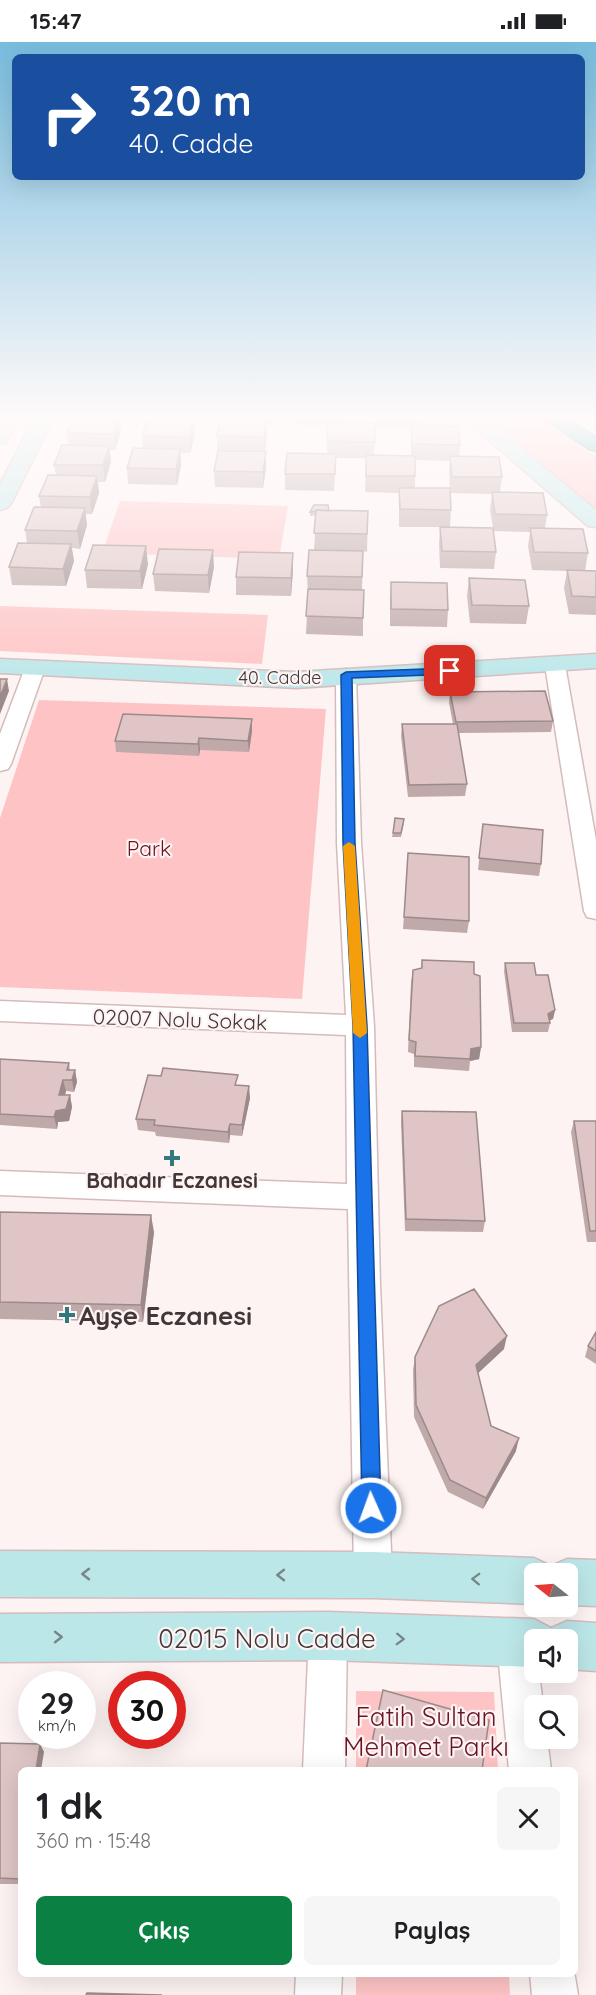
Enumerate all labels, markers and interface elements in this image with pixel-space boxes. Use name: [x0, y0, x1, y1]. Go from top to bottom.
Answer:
text: 15:47: [30, 7, 82, 35]
text: 320 m: [129, 74, 252, 127]
icon: right: [30, 78, 108, 156]
text: 40. Cadde: [129, 126, 254, 160]
pin: [424, 645, 475, 696]
icon: arrive: [433, 654, 466, 687]
street label: 40. Cadde: [238, 666, 322, 689]
park label: Park: [127, 835, 171, 861]
street label: 02007 Nolu Sokak: [92, 1003, 268, 1035]
marker: Bahadır Eczanesi: [165, 1151, 179, 1165]
place label: Bahadır Eczanesi: [86, 1167, 258, 1193]
place label: Ayşe Eczanesi: [79, 1299, 252, 1332]
marker: Ayşe Eczanesi: [60, 1308, 74, 1322]
position arrow: [339, 1476, 403, 1540]
north arrow: [524, 1563, 578, 1617]
map controls: [524, 1563, 578, 1749]
one-way arrow: [81, 1568, 90, 1580]
one-way arrow: [276, 1569, 285, 1581]
one-way arrow: [471, 1572, 480, 1585]
street label: 02015 Nolu Cadde: [158, 1622, 376, 1655]
button: sound: [524, 1629, 578, 1683]
one-way arrow: [54, 1631, 63, 1644]
one-way arrow: [396, 1632, 405, 1645]
speed limit sign: 30: [108, 1671, 186, 1749]
text: 29: [40, 1684, 74, 1722]
button: search: [524, 1695, 578, 1749]
park label: Fatih Sultan Mehmet Parkı: [343, 1700, 509, 1763]
text: km/h: [38, 1716, 76, 1735]
text: 1 dk: [36, 1783, 103, 1828]
button: close: [497, 1787, 560, 1850]
text: 360 m · 15:48: [36, 1828, 151, 1853]
button: Çıkış: [36, 1896, 292, 1965]
button: Paylaş: [304, 1896, 560, 1965]

